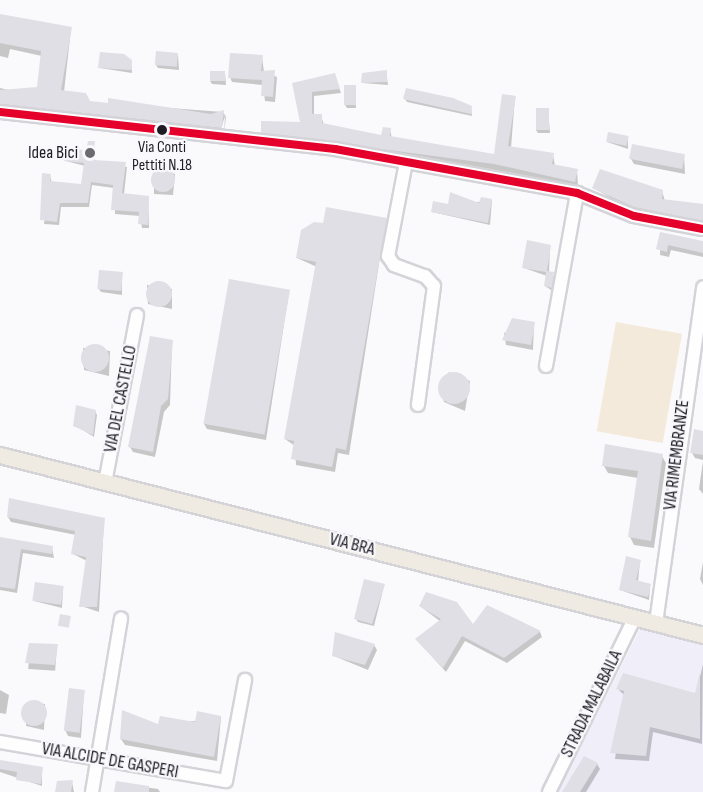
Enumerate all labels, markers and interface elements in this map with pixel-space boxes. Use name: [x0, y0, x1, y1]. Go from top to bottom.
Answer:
marker: Via Conti Pettiti N.18: [156, 124, 168, 136]
place label: Via Conti Pettiti N.18: [132, 138, 192, 176]
place label: Idea Bici: [28, 142, 78, 164]
marker: Idea Bici: [83, 146, 97, 160]
street label: VIA DEL CASTELLO: [100, 344, 142, 454]
street label: VIA RIMEMBRANZE: [660, 399, 694, 511]
street label: VIA BRA: [327, 529, 377, 561]
street label: STRADA MALABAILA: [557, 647, 627, 761]
street label: VIA ALCIDE DE GASPERI: [40, 738, 180, 784]

